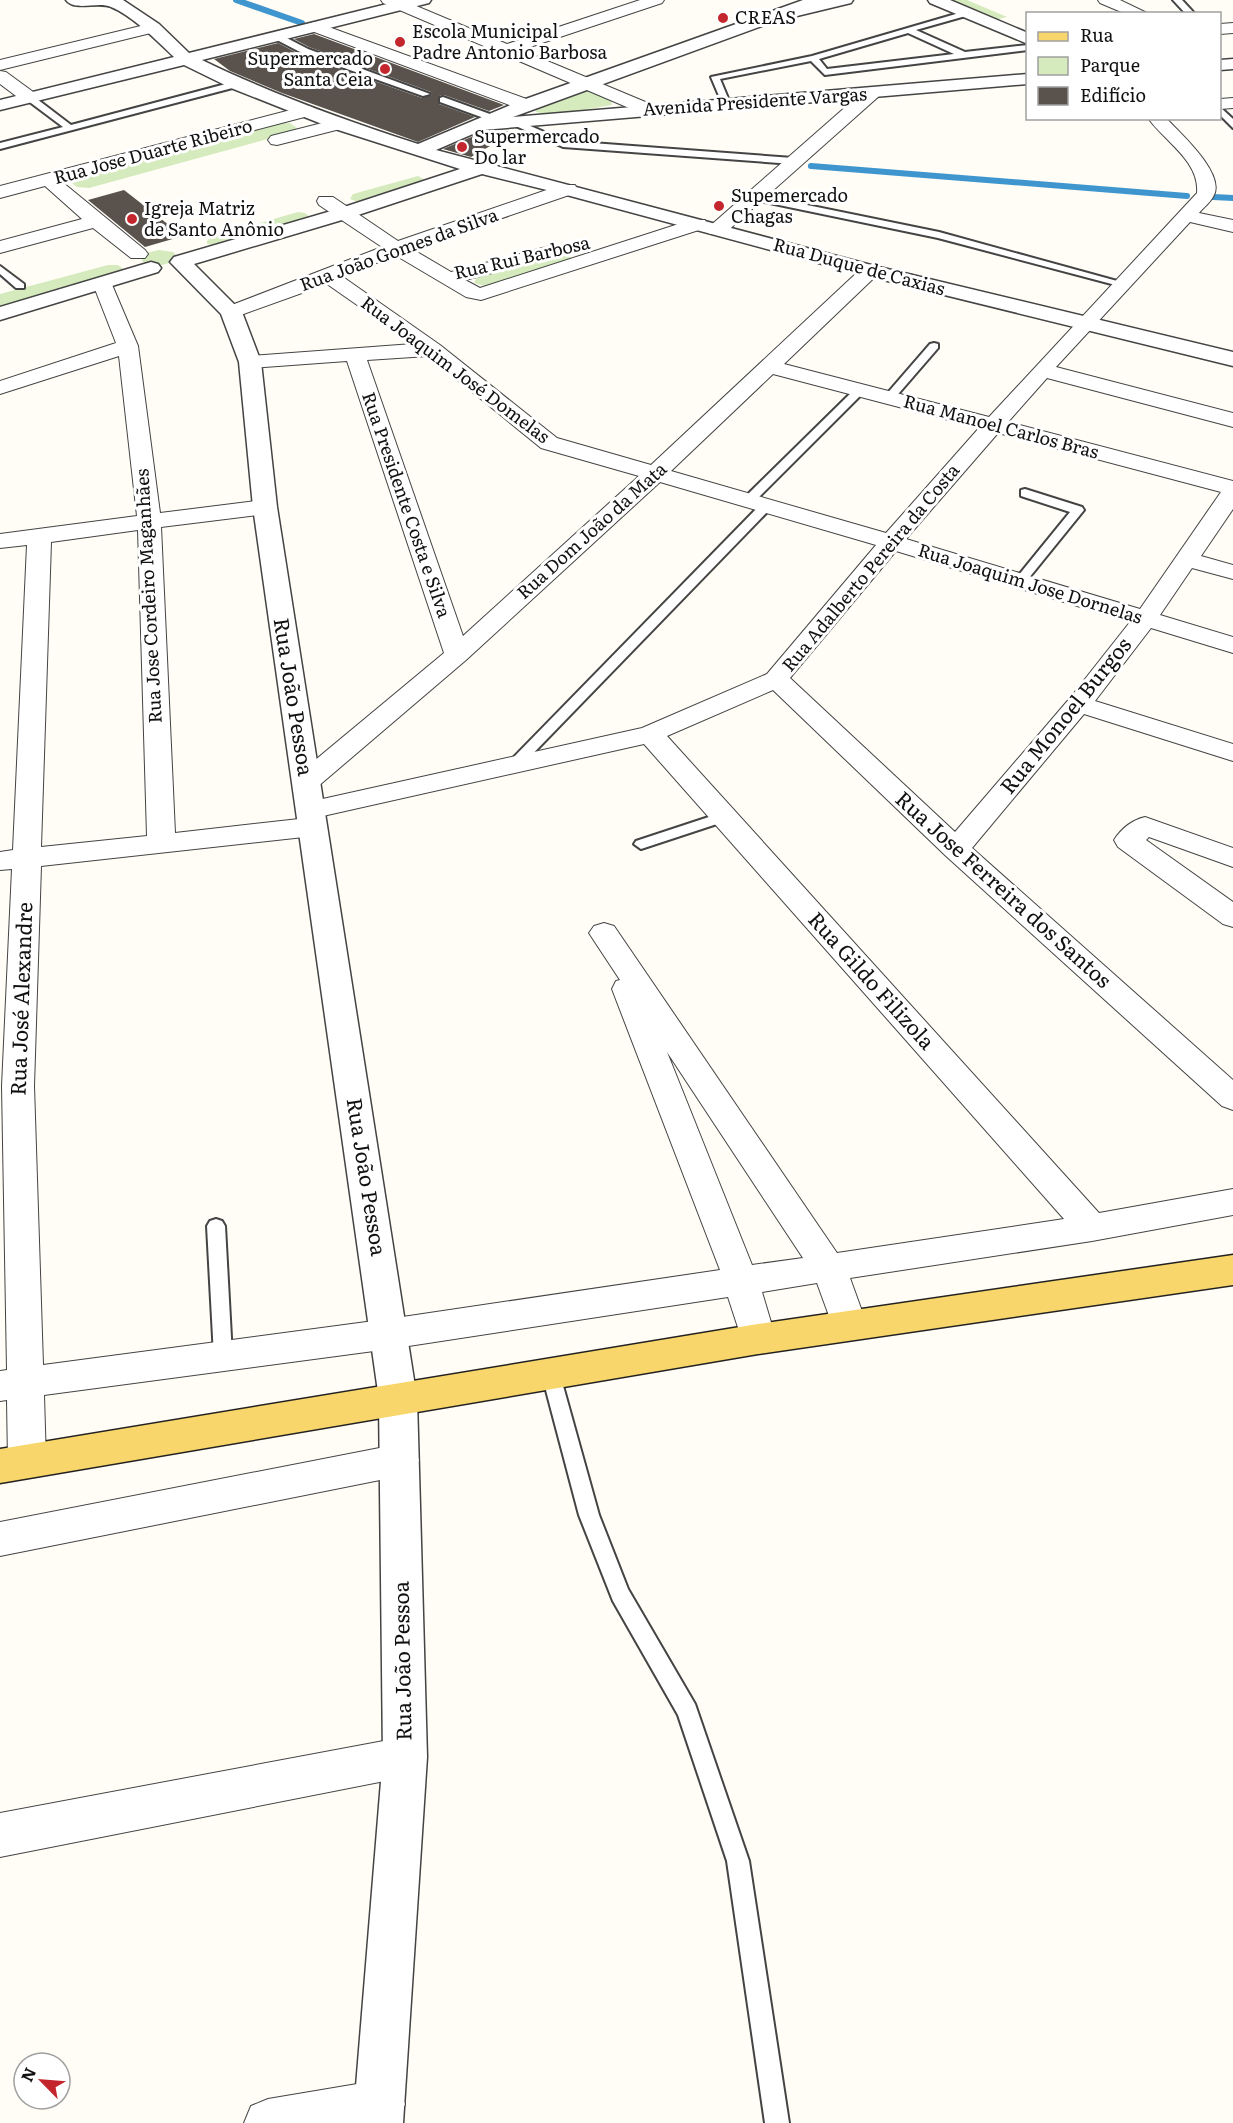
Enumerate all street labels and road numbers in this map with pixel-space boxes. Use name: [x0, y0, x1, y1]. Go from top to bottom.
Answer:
street label: Avenida Presidente Vargas: [642, 79, 868, 122]
street label: Rua Jose Duarte Ribeiro: [50, 111, 255, 190]
street label: Rua João Gomes da Silva: [296, 200, 502, 297]
street label: Rua Rui Barbosa: [451, 228, 593, 285]
street label: Rua Duque de Caxias: [770, 230, 948, 301]
street label: Rua Joaquim José Domelas: [356, 289, 556, 449]
street label: Rua Manoel Carlos Bras: [901, 386, 1102, 465]
street label: Rua Presidente Costa e Silva: [356, 388, 459, 621]
street label: Rua Dom João da Mata: [510, 455, 672, 605]
street label: Rua Adalberto Pereira da Costa: [775, 457, 965, 677]
street label: Rua Jose Cordeiro Maganhães: [127, 468, 168, 724]
street label: Rua Joaquim Jose Dornelas: [915, 536, 1146, 630]
street label: Rua João Pessoa: [268, 615, 323, 779]
street label: Rua Monoel Burgos: [991, 629, 1137, 799]
street label: Rua Jose Ferreira dos Santos: [890, 783, 1120, 994]
street label: Rua José Alexandre: [1, 901, 38, 1096]
street label: Rua Gildo Filizola: [802, 903, 944, 1056]
street label: Rua João Pessoa: [341, 1095, 396, 1259]
street label: Rua João Pessoa: [384, 1580, 417, 1741]

